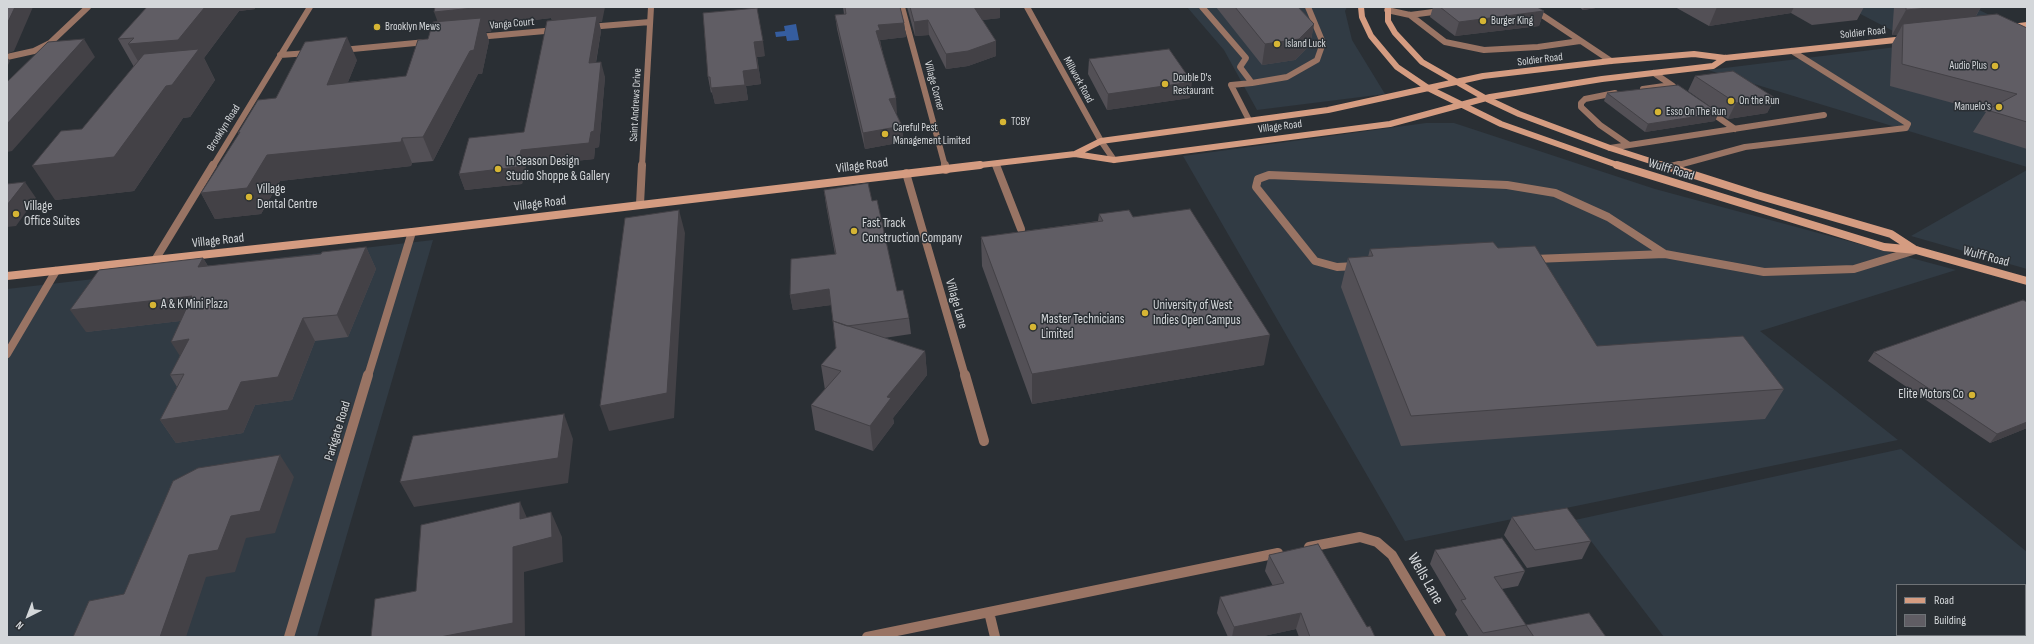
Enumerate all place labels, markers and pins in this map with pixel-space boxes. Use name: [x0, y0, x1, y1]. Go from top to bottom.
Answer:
place label: Burger King: [1491, 14, 1533, 28]
marker: Burger King: [1478, 16, 1488, 26]
place label: Brooklyn Mews: [385, 20, 440, 34]
marker: Brooklyn Mews: [372, 22, 382, 32]
place label: Island Luck: [1285, 37, 1326, 51]
marker: Island Luck: [1272, 39, 1282, 49]
place label: Audio Plus: [1950, 59, 1987, 73]
marker: Audio Plus: [1990, 61, 2000, 71]
place label: Double D's Restaurant: [1173, 71, 1214, 97]
marker: Double D's Restaurant: [1160, 79, 1170, 89]
place label: On the Run: [1739, 94, 1780, 108]
marker: On the Run: [1726, 96, 1736, 106]
place label: Manuelo's: [1954, 100, 1991, 114]
marker: Manuelo's: [1994, 102, 2004, 112]
place label: Esso On The Run: [1666, 105, 1726, 119]
marker: Esso On The Run: [1653, 107, 1663, 117]
place label: TCBY: [1011, 115, 1030, 129]
marker: TCBY: [998, 117, 1008, 127]
place label: Careful Pest Management Limited: [893, 121, 970, 147]
marker: Careful Pest Management Limited: [880, 129, 890, 139]
place label: In Season Design Studio Shoppe & Gallery: [506, 154, 610, 185]
marker: In Season Design Studio Shoppe & Gallery: [493, 164, 503, 174]
place label: Village Dental Centre: [257, 182, 317, 213]
marker: Village Dental Centre: [244, 192, 254, 202]
place label: Village Office Suites: [24, 199, 80, 230]
marker: Village Office Suites: [11, 209, 21, 219]
place label: Fast Track Construction Company: [862, 216, 962, 247]
marker: Fast Track Construction Company: [849, 226, 859, 236]
place label: A & K Mini Plaza: [161, 297, 228, 313]
place label: University of West Indies Open Campus: [1153, 298, 1241, 329]
marker: A & K Mini Plaza: [148, 300, 158, 310]
marker: University of West Indies Open Campus: [1140, 308, 1150, 318]
place label: Master Technicians Limited: [1041, 312, 1125, 343]
marker: Master Technicians Limited: [1028, 322, 1038, 332]
place label: Elite Motors Co: [1898, 387, 1964, 403]
marker: Elite Motors Co: [1967, 390, 1977, 400]

